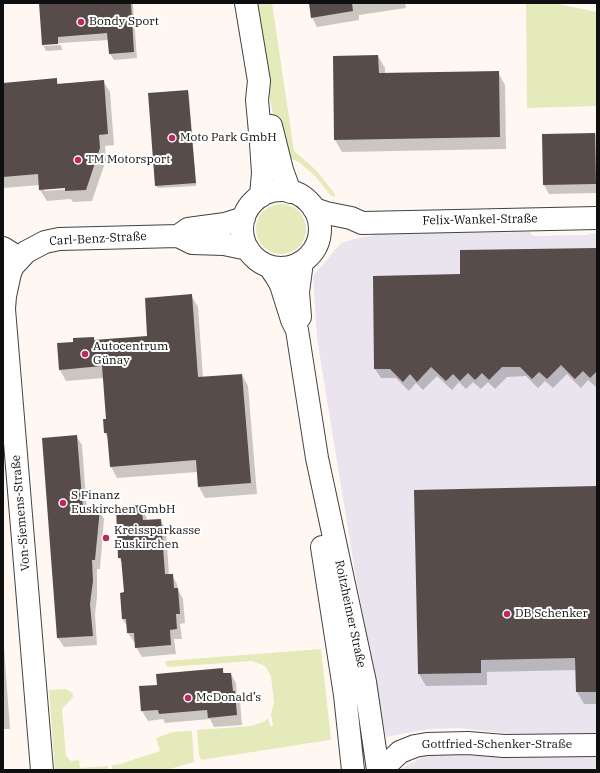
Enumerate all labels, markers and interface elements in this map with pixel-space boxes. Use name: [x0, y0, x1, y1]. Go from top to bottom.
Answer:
place label: Bondy Sport: [89, 15, 159, 29]
marker: Bondy Sport: [76, 17, 86, 27]
place label: Moto Park GmbH: [180, 131, 277, 145]
marker: Moto Park GmbH: [167, 133, 177, 143]
place label: TM Motorsport: [86, 153, 170, 167]
marker: TM Motorsport: [73, 155, 83, 165]
street label: Felix-Wankel-Straße: [422, 212, 538, 228]
street label: Carl-Benz-Straße: [49, 229, 147, 249]
place label: Autocentrum Günay: [93, 340, 168, 368]
marker: Autocentrum Günay: [80, 349, 90, 359]
street label: Von-Siemens-Straße: [9, 454, 33, 572]
place label: S Finanz Euskirchen GmbH: [71, 489, 175, 517]
marker: S Finanz Euskirchen GmbH: [58, 498, 68, 508]
place label: Kreissparkasse Euskirchen: [114, 524, 201, 552]
marker: Kreissparkasse Euskirchen: [101, 533, 111, 543]
street label: Roitzheimer Straße: [332, 559, 368, 669]
place label: DB Schenker: [515, 607, 588, 621]
marker: DB Schenker: [502, 609, 512, 619]
place label: McDonald’s: [196, 691, 261, 705]
marker: McDonald’s: [183, 693, 193, 703]
street label: Gottfried-Schenker-Straße: [422, 738, 572, 752]

